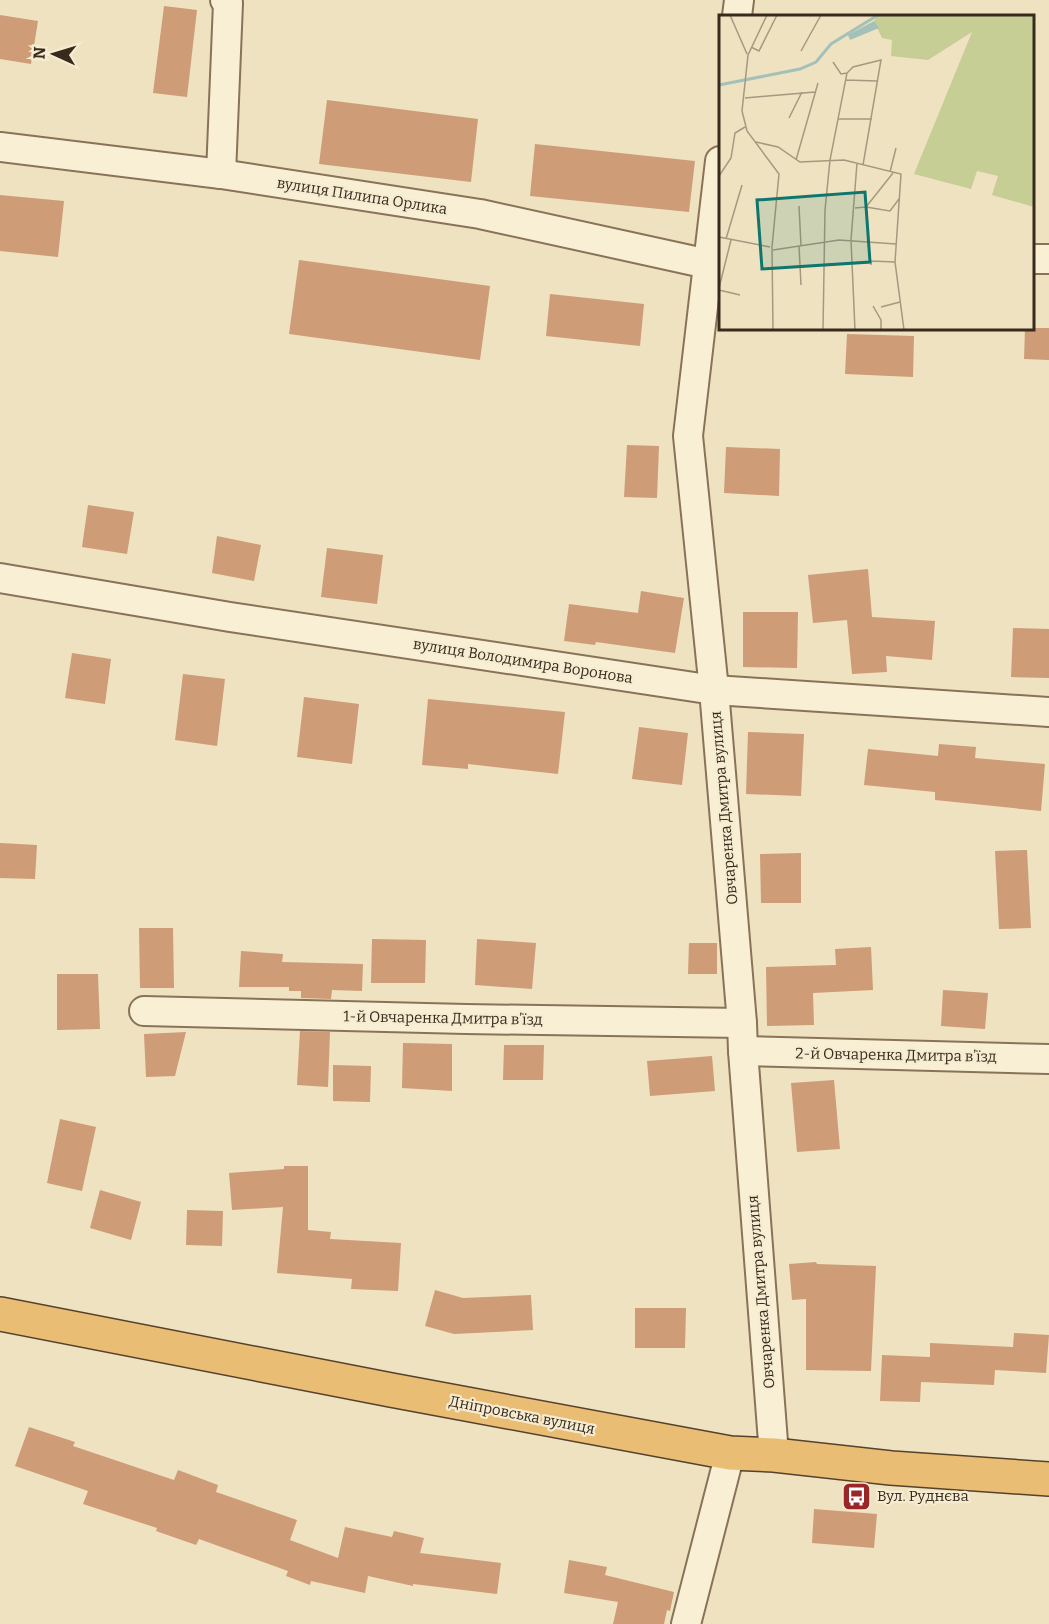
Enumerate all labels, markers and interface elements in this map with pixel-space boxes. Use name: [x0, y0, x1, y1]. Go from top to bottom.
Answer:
inset map: [719, 15, 1034, 330]
north arrow: [24, 24, 84, 84]
text: N: [30, 46, 49, 60]
street label: вулиця Пилипа Орлика: [276, 174, 448, 218]
street label: вулиця Володимира Воронова: [412, 635, 634, 687]
street label: Овчаренка Дмитра вулиця: [707, 710, 741, 906]
street label: 1-й Овчаренка Дмитра в’їзд: [343, 1007, 543, 1029]
street label: 2-й Овчаренка Дмитра в’їзд: [795, 1044, 997, 1066]
street label: Овчаренка Дмитра вулиця: [744, 1194, 778, 1390]
street label: Дніпровська вулиця: [448, 1392, 596, 1438]
bus stop icon: Вул. Руднєва: [840, 1480, 872, 1512]
place label: Вул. Руднєва: [877, 1487, 969, 1505]

